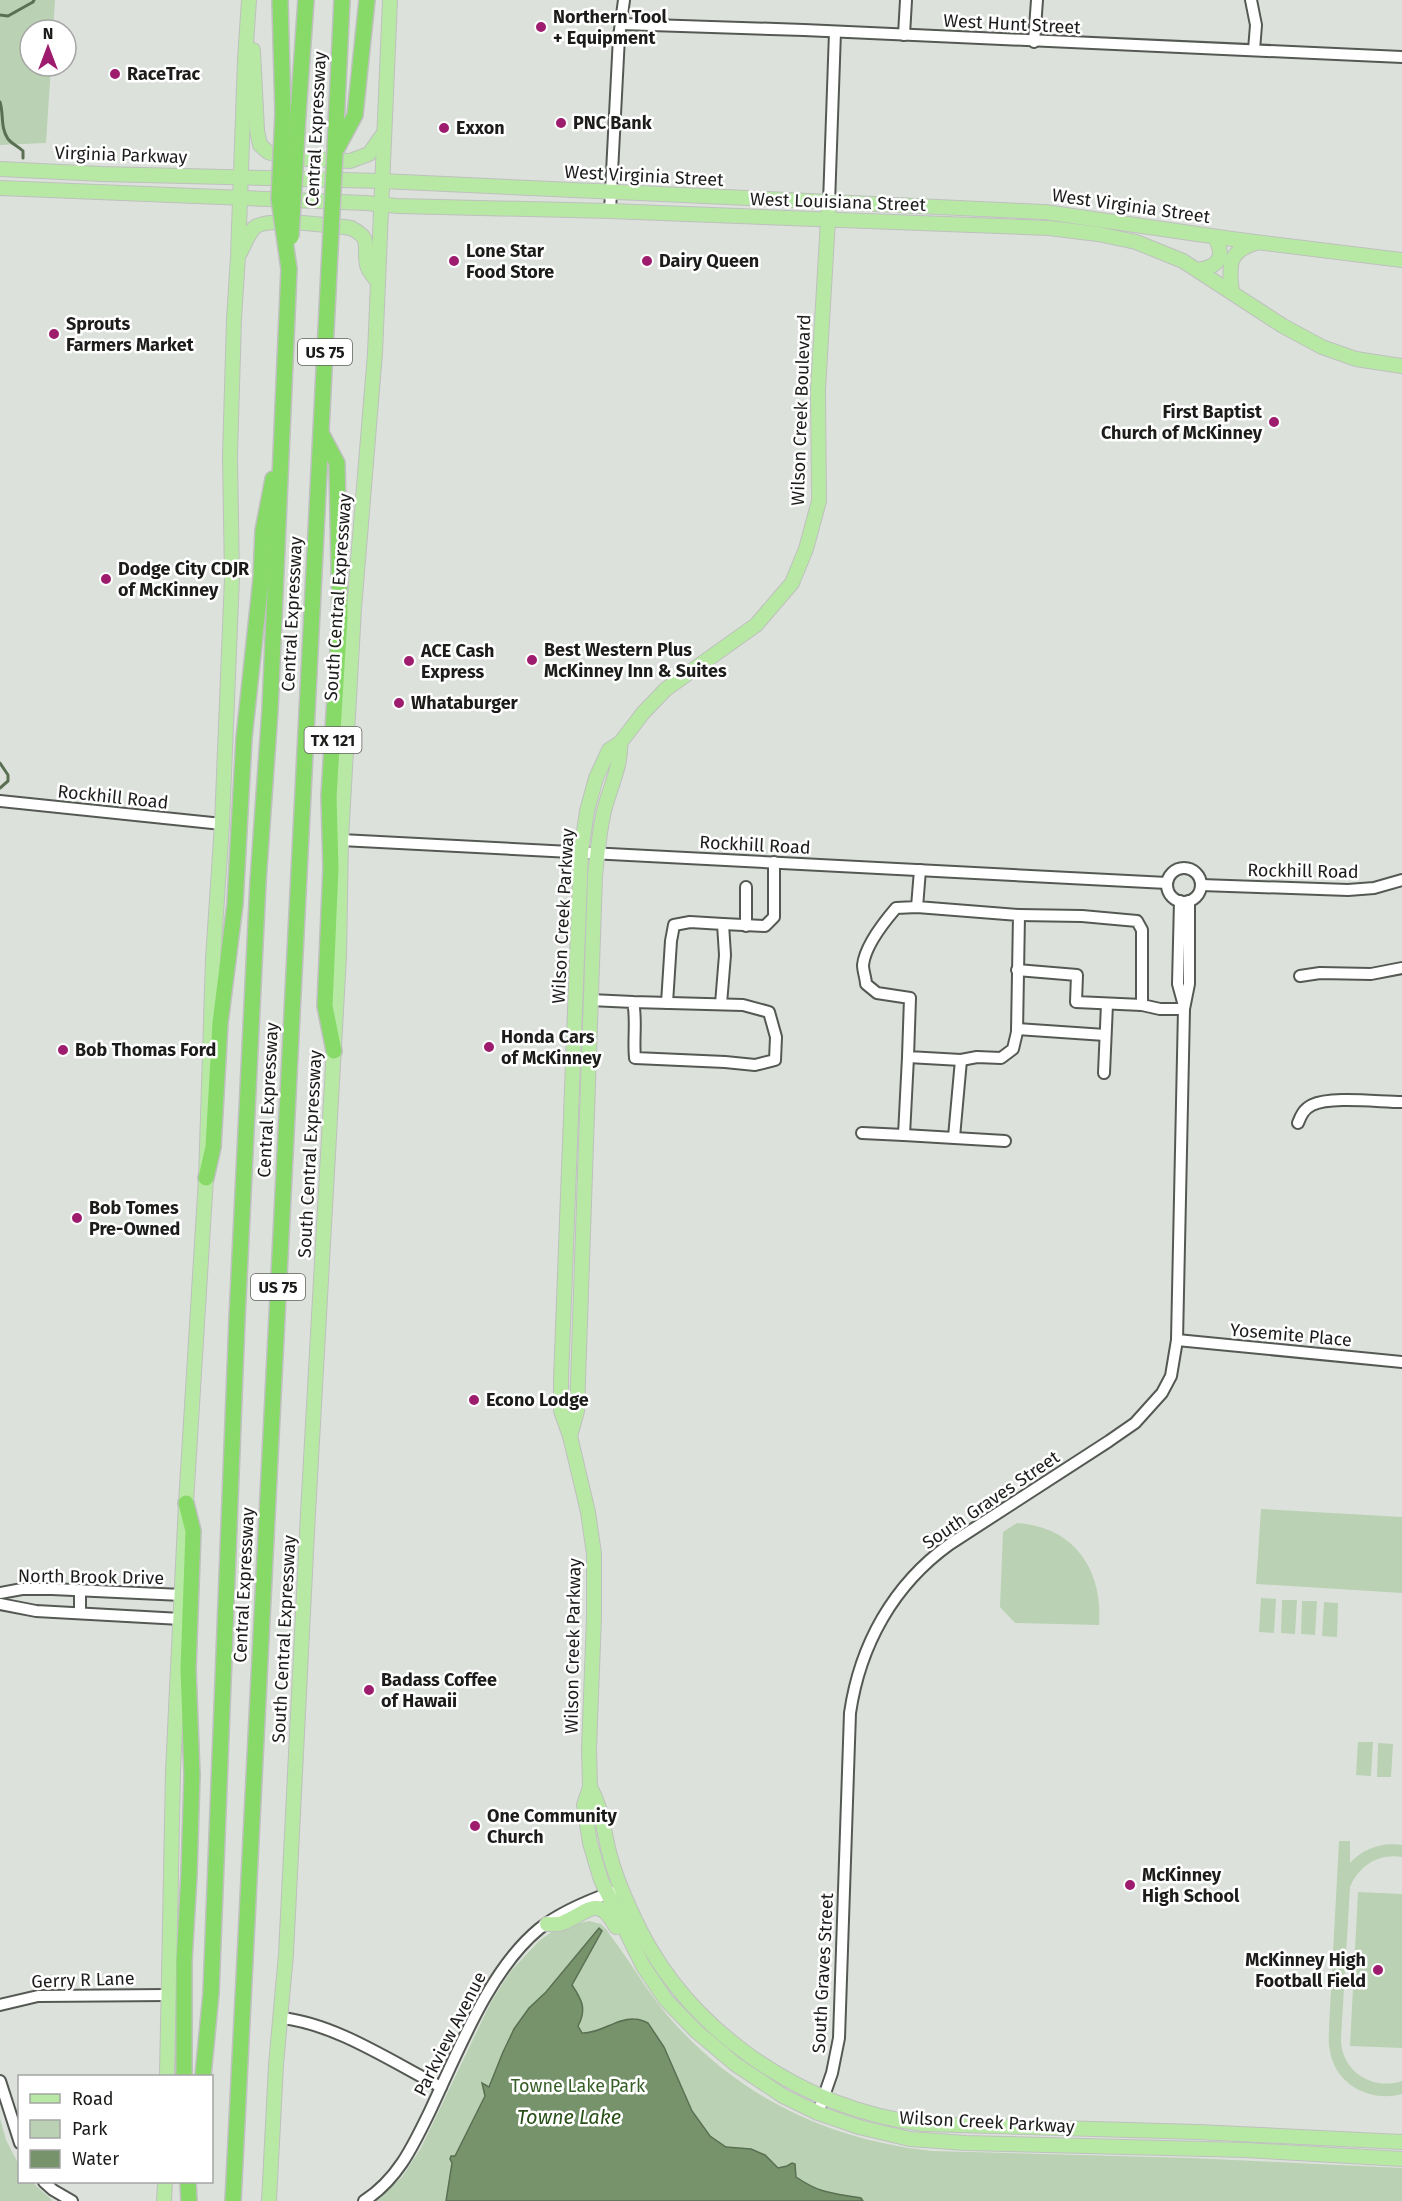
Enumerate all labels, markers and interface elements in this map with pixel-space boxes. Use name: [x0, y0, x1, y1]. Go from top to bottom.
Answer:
place label: Northern Tool + Equipment: [553, 6, 668, 49]
street label: West Hunt Street: [943, 9, 1082, 39]
north arrow: [18, 18, 78, 78]
marker: Northern Tool + Equipment: [534, 20, 548, 34]
text: N: [43, 24, 53, 43]
street label: Central Expressway: [301, 51, 331, 207]
place label: RaceTrac: [127, 63, 201, 85]
marker: RaceTrac: [108, 67, 122, 81]
place label: PNC Bank: [573, 112, 653, 134]
marker: PNC Bank: [554, 116, 568, 130]
place label: Exxon: [456, 117, 505, 139]
marker: Exxon: [437, 121, 451, 135]
street label: Virginia Parkway: [54, 142, 188, 168]
street label: West Virginia Street: [564, 161, 725, 191]
street label: West Virginia Street: [1051, 184, 1212, 228]
street label: West Louisiana Street: [750, 188, 927, 216]
place label: Lone Star Food Store: [466, 240, 554, 283]
place label: Dairy Queen: [659, 250, 759, 272]
marker: Lone Star Food Store: [447, 254, 461, 268]
marker: Dairy Queen: [640, 254, 654, 268]
place label: Sprouts Farmers Market: [66, 313, 195, 356]
street label: Wilson Creek Boulevard: [787, 314, 815, 506]
marker: Sprouts Farmers Market: [47, 327, 61, 341]
road number: US 75: [298, 339, 352, 365]
place label: First Baptist Church of McKinney: [1101, 401, 1263, 444]
marker: First Baptist Church of McKinney: [1267, 415, 1281, 429]
street label: South Central Expressway: [320, 492, 356, 702]
street label: Central Expressway: [277, 536, 307, 692]
place label: Dodge City CDJR of McKinney: [118, 558, 250, 601]
marker: Dodge City CDJR of McKinney: [99, 572, 113, 586]
place label: Best Western Plus McKinney Inn & Suites: [544, 639, 727, 682]
place label: ACE Cash Express: [420, 640, 494, 683]
marker: Best Western Plus McKinney Inn & Suites: [525, 653, 539, 667]
marker: ACE Cash Express: [402, 654, 416, 668]
place label: Whataburger: [411, 692, 519, 714]
marker: Whataburger: [392, 696, 406, 710]
road number: TX 121: [304, 727, 362, 753]
street label: Rockhill Road: [56, 780, 170, 814]
street label: Wilson Creek Parkway: [547, 828, 579, 1004]
street label: Rockhill Road: [699, 831, 811, 859]
street label: Rockhill Road: [1247, 859, 1359, 883]
street label: Central Expressway: [253, 1022, 283, 1178]
place label: Honda Cars of McKinney: [501, 1026, 602, 1069]
place label: Bob Thomas Ford: [75, 1039, 216, 1061]
marker: Honda Cars of McKinney: [482, 1040, 496, 1054]
marker: Bob Thomas Ford: [56, 1043, 70, 1057]
street label: South Central Expressway: [294, 1049, 326, 1258]
place label: Bob Tomes Pre-Owned: [89, 1197, 180, 1240]
marker: Bob Tomes Pre-Owned: [70, 1211, 84, 1225]
road number: US 75: [251, 1274, 305, 1300]
street label: Yosemite Place: [1229, 1319, 1353, 1351]
place label: Econo Lodge: [486, 1389, 589, 1411]
marker: Econo Lodge: [467, 1393, 481, 1407]
street label: South Graves Street: [918, 1446, 1064, 1554]
street label: Central Expressway: [229, 1507, 259, 1663]
street label: South Central Expressway: [268, 1534, 300, 1743]
street label: Wilson Creek Parkway: [560, 1558, 586, 1734]
street label: North Brook Drive: [18, 1565, 164, 1589]
place label: Badass Coffee of Hawaii: [381, 1669, 497, 1712]
marker: Badass Coffee of Hawaii: [362, 1683, 376, 1697]
place label: One Community Church: [487, 1805, 618, 1848]
marker: One Community Church: [468, 1819, 482, 1833]
place label: McKinney High School: [1142, 1864, 1240, 1907]
marker: McKinney High School: [1123, 1878, 1137, 1892]
street label: South Graves Street: [808, 1892, 838, 2054]
place label: McKinney High Football Field: [1245, 1949, 1366, 1992]
marker: McKinney High Football Field: [1371, 1963, 1385, 1977]
street label: Gerry R Lane: [31, 1967, 135, 1993]
street label: Parkview Avenue: [409, 1968, 491, 2100]
legend: [18, 2075, 213, 2183]
park label: Towne Lake Park: [511, 2075, 646, 2097]
text: Road: [72, 2088, 114, 2110]
water label: Towne Lake: [517, 2105, 621, 2129]
street label: Wilson Creek Parkway: [899, 2106, 1075, 2138]
text: Park: [72, 2118, 108, 2140]
text: Water: [72, 2148, 119, 2170]

